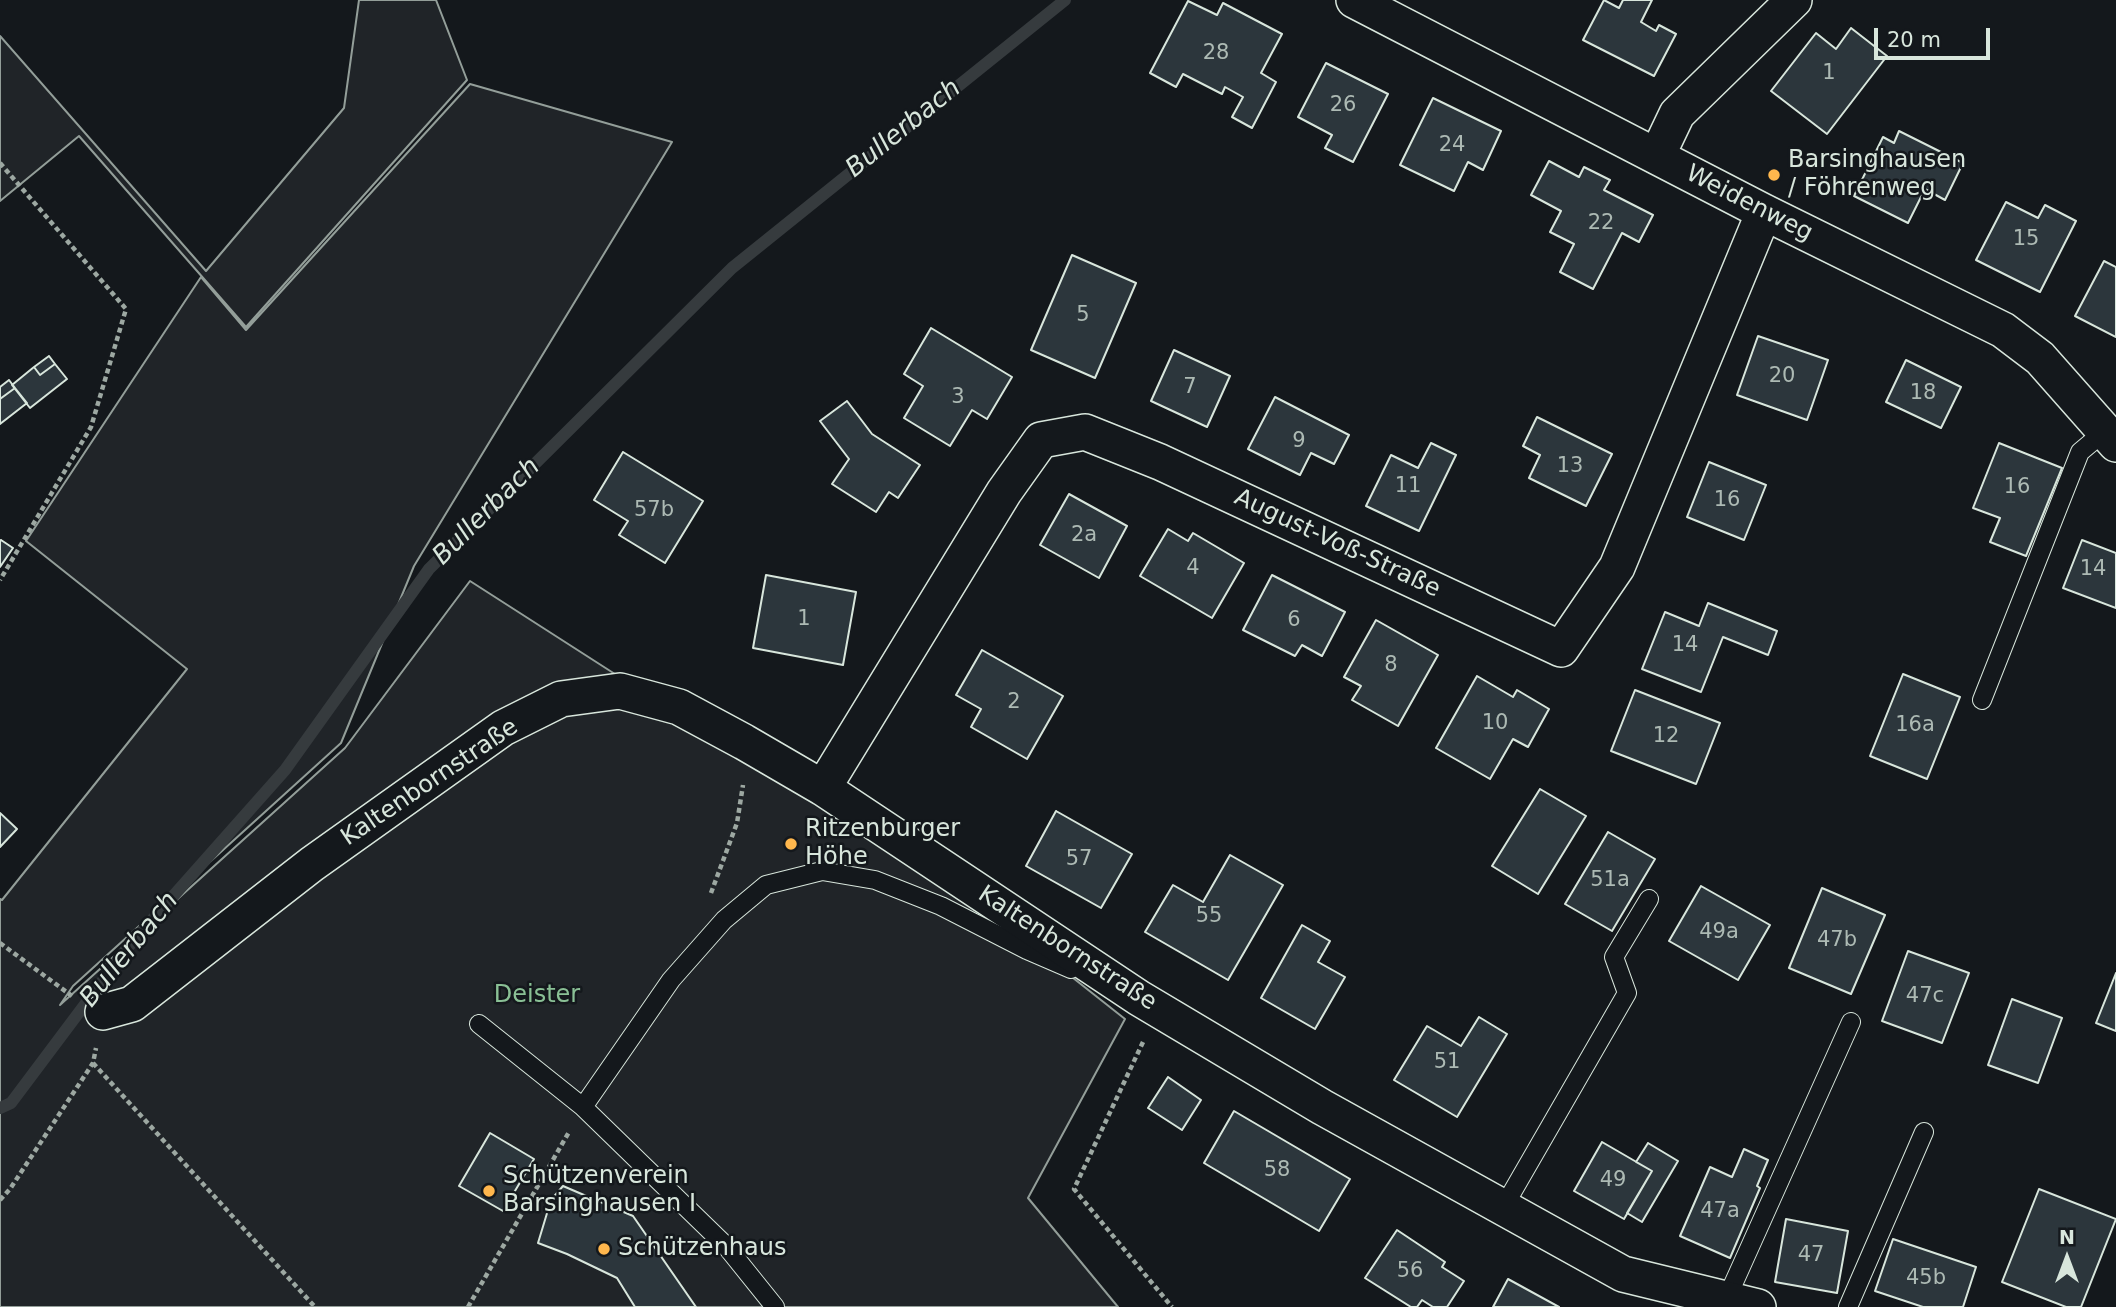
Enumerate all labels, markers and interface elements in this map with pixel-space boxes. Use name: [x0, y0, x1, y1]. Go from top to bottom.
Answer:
scale bar: [1878, 14, 1994, 58]
text: 20 m: [1887, 28, 1941, 52]
house number: 28: [1203, 41, 1229, 67]
house number: 1: [1822, 61, 1836, 87]
water label: Bullerbach: [840, 73, 968, 185]
house number: 26: [1330, 93, 1356, 119]
house number: 24: [1439, 133, 1465, 159]
place label: Barsinghausen / Föhrenweg: [1788, 147, 1966, 203]
street label: Weidenweg: [1681, 160, 1817, 248]
marker: Barsinghausen / Föhrenweg: [1766, 167, 1782, 183]
house number: 22: [1588, 211, 1614, 237]
house number: 15: [2013, 227, 2039, 253]
house number: 5: [1076, 303, 1090, 329]
house number: 20: [1769, 364, 1795, 390]
house number: 7: [1183, 375, 1197, 401]
house number: 18: [1910, 381, 1936, 407]
house number: 3: [951, 385, 965, 411]
house number: 9: [1292, 429, 1306, 455]
water label: Bullerbach: [427, 452, 547, 572]
house number: 13: [1557, 454, 1583, 480]
house number: 11: [1395, 474, 1421, 500]
house number: 16: [2004, 475, 2030, 501]
street label: August-Voß-Straße: [1229, 484, 1445, 604]
house number: 16: [1714, 488, 1740, 514]
house number: 57b: [634, 498, 674, 524]
house number: 2a: [1071, 523, 1097, 549]
house number: 4: [1186, 556, 1200, 582]
house number: 14: [2080, 557, 2106, 583]
house number: 1: [797, 607, 811, 633]
house number: 6: [1287, 608, 1301, 634]
house number: 14: [1672, 633, 1698, 659]
house number: 8: [1384, 653, 1398, 679]
house number: 2: [1007, 690, 1021, 716]
house number: 10: [1482, 711, 1508, 737]
street label: Kaltenbornstraße: [336, 713, 524, 853]
house number: 16a: [1895, 713, 1935, 739]
house number: 12: [1653, 724, 1679, 750]
place label: Ritzenburger Höhe: [805, 816, 960, 872]
marker: Ritzenburger Höhe: [783, 836, 799, 852]
house number: 57: [1066, 847, 1092, 873]
house number: 51a: [1590, 868, 1630, 894]
street label: Kaltenbornstraße: [972, 881, 1162, 1017]
water label: Bullerbach: [74, 886, 186, 1014]
house number: 55: [1196, 904, 1222, 930]
house number: 49a: [1699, 920, 1739, 946]
house number: 47b: [1817, 928, 1857, 954]
park label: Deister: [494, 982, 580, 1010]
house number: 47c: [1906, 984, 1944, 1010]
house number: 51: [1434, 1050, 1460, 1076]
house number: 58: [1264, 1158, 1290, 1184]
place label: Schützenverein Barsinghausen I: [503, 1163, 696, 1219]
house number: 49: [1600, 1168, 1626, 1194]
marker: Schützenverein Barsinghausen I: [481, 1183, 497, 1199]
house number: 47a: [1700, 1199, 1740, 1225]
north arrow: [2032, 1223, 2102, 1293]
text: N: [2059, 1226, 2075, 1248]
place label: Schützenhaus: [618, 1235, 786, 1263]
marker: Schützenhaus: [596, 1241, 612, 1257]
house number: 47: [1798, 1243, 1824, 1269]
house number: 56: [1397, 1259, 1423, 1285]
house number: 45b: [1906, 1266, 1946, 1292]

